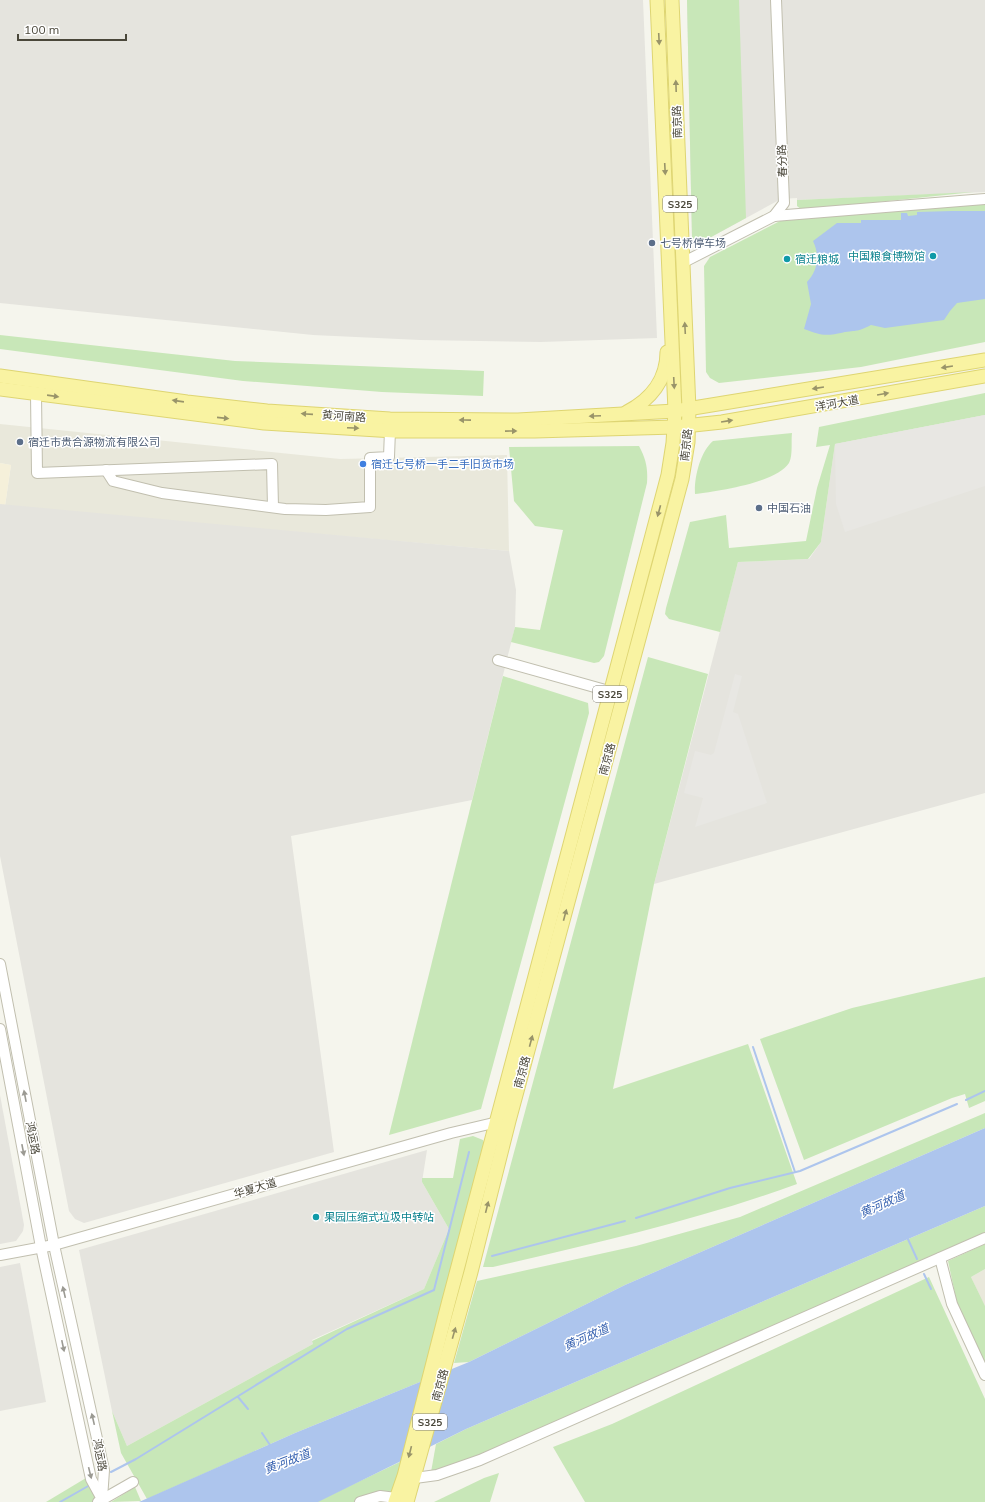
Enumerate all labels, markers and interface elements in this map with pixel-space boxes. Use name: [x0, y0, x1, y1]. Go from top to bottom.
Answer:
scale bar: [18, 16, 126, 42]
text: 100 m: [24, 22, 59, 37]
one-way arrow: [656, 33, 662, 46]
one-way arrow: [672, 80, 679, 92]
street label: 南京路: [669, 105, 685, 139]
street label: 春分路: [774, 144, 790, 178]
one-way arrow: [661, 163, 668, 175]
road number: S325: [663, 196, 697, 212]
place label: 七号桥停车场: [660, 236, 726, 250]
marker: 七号桥停车场: [647, 238, 657, 248]
place label: 中国粮食博物馆: [848, 249, 925, 263]
marker: 中国粮食博物馆: [928, 251, 938, 261]
place label: 宿迁粮城: [795, 252, 839, 266]
marker: 宿迁粮城: [782, 254, 792, 264]
one-way arrow: [682, 322, 689, 334]
one-way arrow: [940, 364, 953, 370]
one-way arrow: [671, 377, 678, 389]
one-way arrow: [812, 385, 824, 391]
one-way arrow: [877, 391, 889, 397]
street label: 洋河大道: [814, 392, 860, 414]
one-way arrow: [46, 393, 59, 399]
one-way arrow: [172, 398, 184, 404]
street label: 黄河南路: [322, 407, 366, 425]
one-way arrow: [301, 410, 313, 417]
one-way arrow: [589, 412, 601, 419]
one-way arrow: [217, 415, 229, 422]
one-way arrow: [458, 417, 471, 423]
one-way arrow: [721, 418, 734, 424]
one-way arrow: [347, 425, 359, 432]
one-way arrow: [505, 428, 517, 435]
street label: 南京路: [677, 428, 695, 462]
place label: 宿迁市贵合源物流有限公司: [28, 435, 160, 449]
marker: 宿迁市贵合源物流有限公司: [15, 437, 25, 447]
place label: 宿迁七号桥一手二手旧货市场: [371, 457, 514, 471]
marker: 宿迁七号桥一手二手旧货市场: [358, 459, 368, 469]
place label: 中国石油: [767, 501, 811, 515]
marker: 中国石油: [754, 503, 764, 513]
one-way arrow: [656, 505, 662, 517]
road number: S325: [593, 686, 627, 702]
street label: 南京路: [596, 741, 618, 777]
one-way arrow: [562, 909, 568, 921]
one-way arrow: [528, 1034, 534, 1047]
street label: 南京路: [511, 1054, 533, 1090]
one-way arrow: [22, 1090, 28, 1102]
street label: 鸿运路: [23, 1120, 43, 1156]
one-way arrow: [20, 1144, 26, 1156]
street label: 华夏大道: [232, 1175, 278, 1201]
water label: 黄河故道: [857, 1187, 909, 1221]
one-way arrow: [485, 1201, 491, 1213]
place label: 果园压缩式垃圾中转站: [324, 1210, 434, 1224]
marker: 果园压缩式垃圾中转站: [311, 1212, 321, 1222]
one-way arrow: [61, 1286, 67, 1298]
water label: 黄河故道: [561, 1320, 613, 1354]
one-way arrow: [451, 1326, 457, 1338]
one-way arrow: [60, 1340, 66, 1352]
street label: 南京路: [429, 1367, 451, 1403]
one-way arrow: [89, 1413, 95, 1425]
road number: S325: [413, 1414, 447, 1430]
street label: 鸿运路: [90, 1438, 110, 1472]
water label: 黄河故道: [262, 1445, 314, 1477]
one-way arrow: [406, 1446, 412, 1458]
one-way arrow: [88, 1467, 94, 1480]

